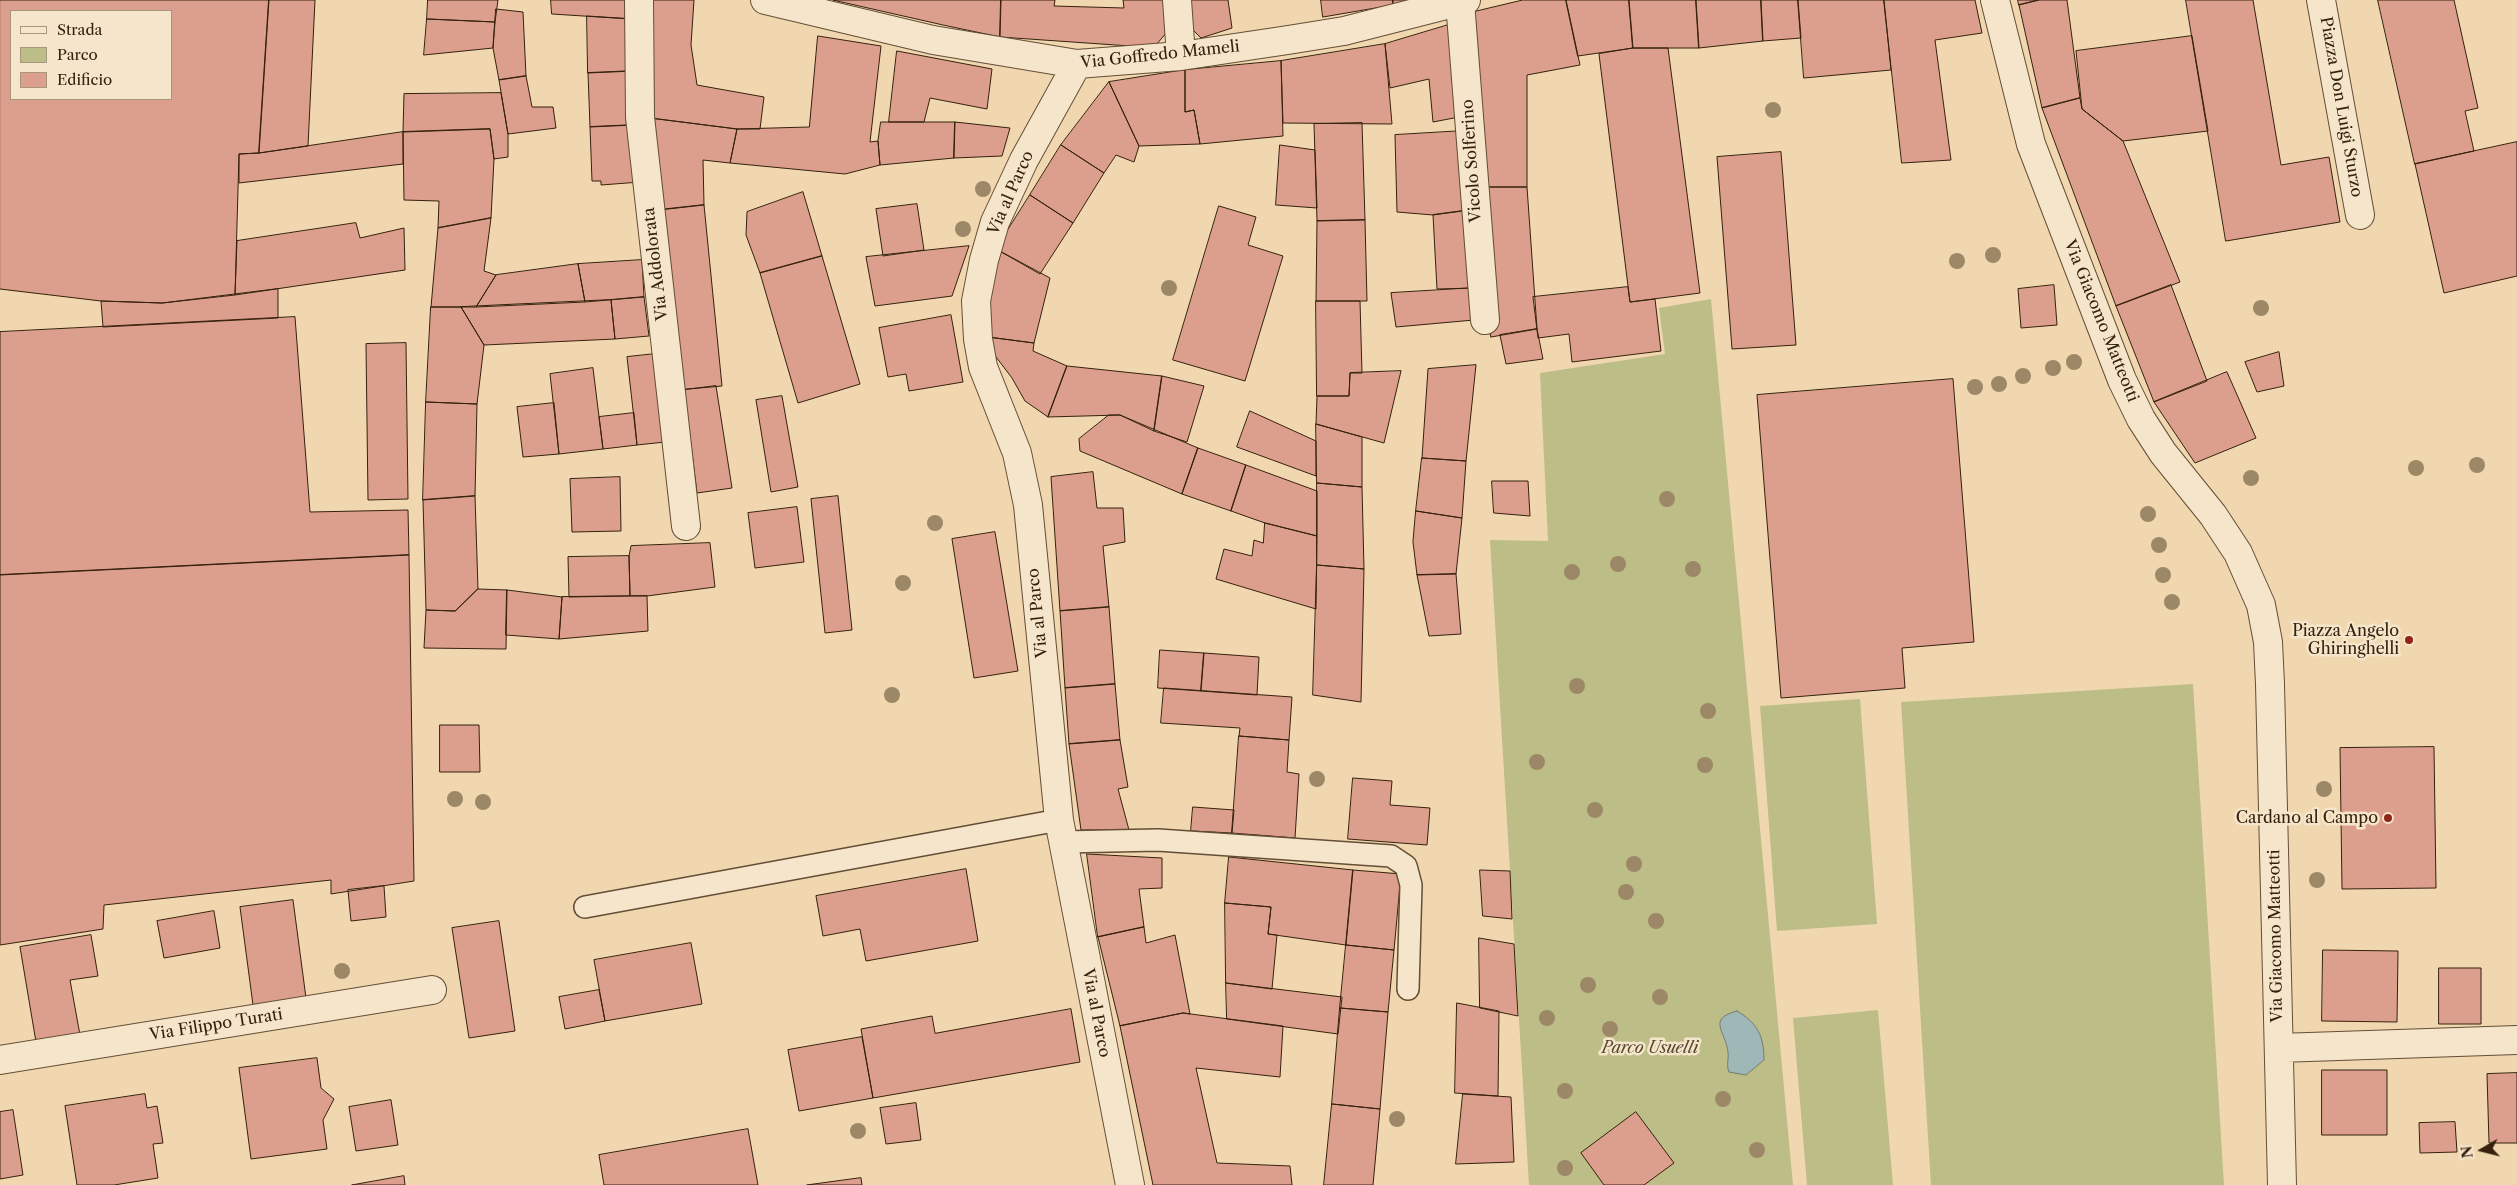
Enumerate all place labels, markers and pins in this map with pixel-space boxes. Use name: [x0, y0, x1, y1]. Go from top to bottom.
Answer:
place label: Piazza Angelo Ghiringhelli: [2292, 621, 2399, 659]
marker: Piazza Angelo Ghiringhelli: [2403, 634, 2415, 646]
place label: Cardano al Campo: [2236, 808, 2378, 828]
marker: Cardano al Campo: [2382, 812, 2394, 824]

